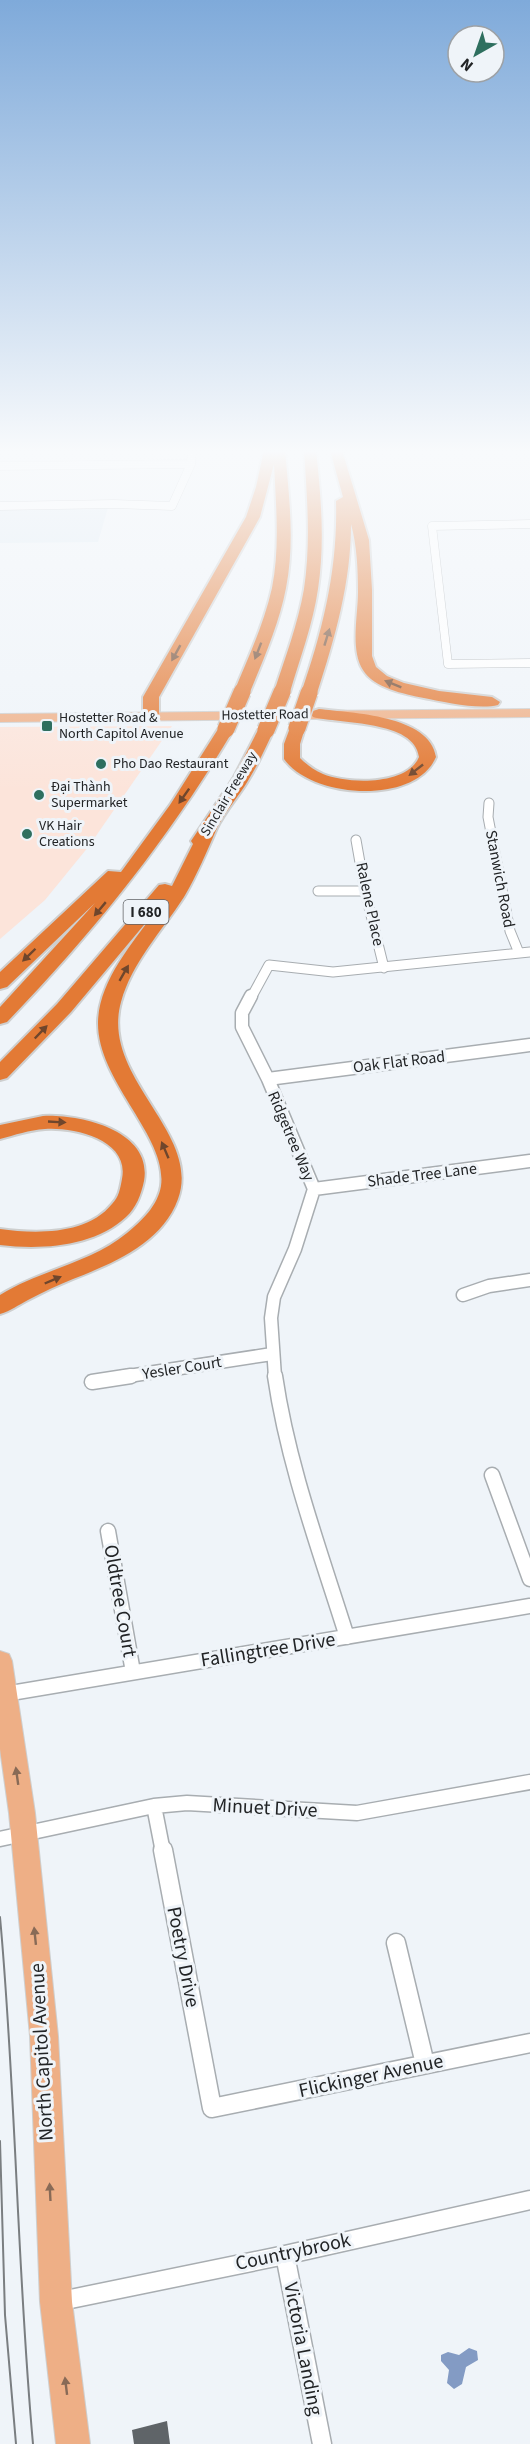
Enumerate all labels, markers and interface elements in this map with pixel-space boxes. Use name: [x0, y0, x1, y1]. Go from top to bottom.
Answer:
north arrow: [446, 24, 506, 84]
text: N: [456, 53, 478, 77]
one-way arrow: [323, 628, 333, 646]
one-way arrow: [253, 643, 263, 661]
one-way arrow: [172, 644, 182, 661]
one-way arrow: [384, 679, 402, 688]
street label: Hostetter Road: [221, 704, 309, 726]
place label: Hostetter Road & North Capitol Avenue: [59, 708, 184, 744]
marker: Hostetter Road & North Capitol Avenue: [40, 719, 54, 733]
street label: Sinclair Freeway: [196, 748, 262, 840]
place label: Pho Dao Restaurant: [113, 754, 229, 774]
marker: Pho Dao Restaurant: [94, 757, 108, 771]
one-way arrow: [408, 764, 424, 776]
place label: Đại Thành Supermarket: [51, 777, 128, 813]
marker: Đại Thành Supermarket: [32, 788, 46, 802]
one-way arrow: [178, 788, 190, 804]
place label: VK Hair Creations: [39, 816, 95, 852]
marker: VK Hair Creations: [20, 827, 34, 841]
street label: Stanwich Road: [480, 828, 520, 930]
street label: Ralene Place: [350, 860, 390, 948]
road number: I 680: [124, 900, 168, 924]
one-way arrow: [94, 901, 107, 916]
one-way arrow: [22, 948, 37, 962]
one-way arrow: [119, 965, 130, 981]
one-way arrow: [33, 1026, 47, 1040]
street label: Oak Flat Road: [352, 1045, 446, 1079]
street label: Ridgetree Way: [262, 1088, 320, 1185]
one-way arrow: [48, 1118, 67, 1127]
one-way arrow: [161, 1142, 170, 1159]
street label: Shade Tree Lane: [366, 1157, 478, 1193]
one-way arrow: [44, 1276, 61, 1285]
street label: Yesler Court: [140, 1351, 224, 1385]
street label: Oldtree Court: [96, 1543, 144, 1660]
street label: Fallingtree Drive: [199, 1626, 337, 1674]
one-way arrow: [12, 1767, 22, 1786]
street label: Minuet Drive: [212, 1791, 318, 1825]
street label: Poetry Drive: [159, 1904, 207, 2010]
one-way arrow: [30, 1927, 40, 1946]
street label: North Capitol Avenue: [23, 1962, 61, 2142]
street label: Flickinger Avenue: [296, 2047, 446, 2105]
one-way arrow: [45, 2182, 54, 2201]
street label: Countrybrook: [233, 2226, 353, 2278]
street label: Victoria Landing: [276, 2280, 330, 2418]
one-way arrow: [62, 2376, 71, 2395]

